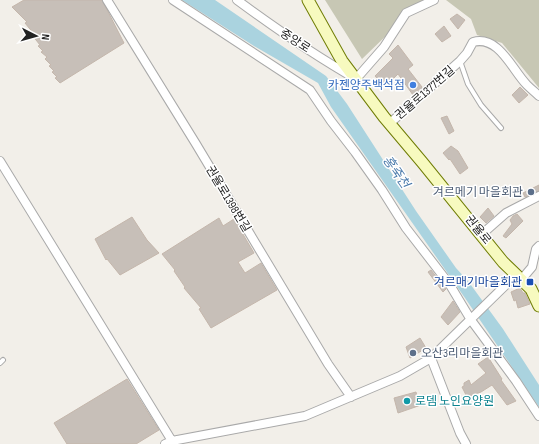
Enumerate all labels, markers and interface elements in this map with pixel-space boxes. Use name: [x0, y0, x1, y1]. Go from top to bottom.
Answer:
north arrow: [16, 16, 56, 56]
street label: 중앙로: [277, 26, 313, 56]
text: N: [39, 33, 52, 41]
street label: 권율로1377번길: [392, 63, 458, 123]
place label: 카젠양주백석점: [328, 78, 405, 93]
marker: 카젠양주백석점: [408, 80, 418, 90]
water label: 홍죽천: [379, 153, 413, 192]
street label: 권율로1398번길: [202, 163, 254, 235]
place label: 겨르메기 마을회관: [433, 185, 523, 200]
marker: 겨르메기 마을회관: [526, 187, 536, 197]
street label: 권율로: [462, 212, 494, 248]
place label: 겨르매기마을회관: [434, 275, 522, 290]
marker: 겨르매기마을회관: [525, 277, 535, 287]
place label: 오산3리마을회관: [421, 346, 503, 361]
marker: 오산3리마을회관: [408, 348, 418, 358]
place label: 로뎀 노인요양원: [415, 394, 494, 409]
marker: 로뎀 노인요양원: [402, 396, 412, 406]

